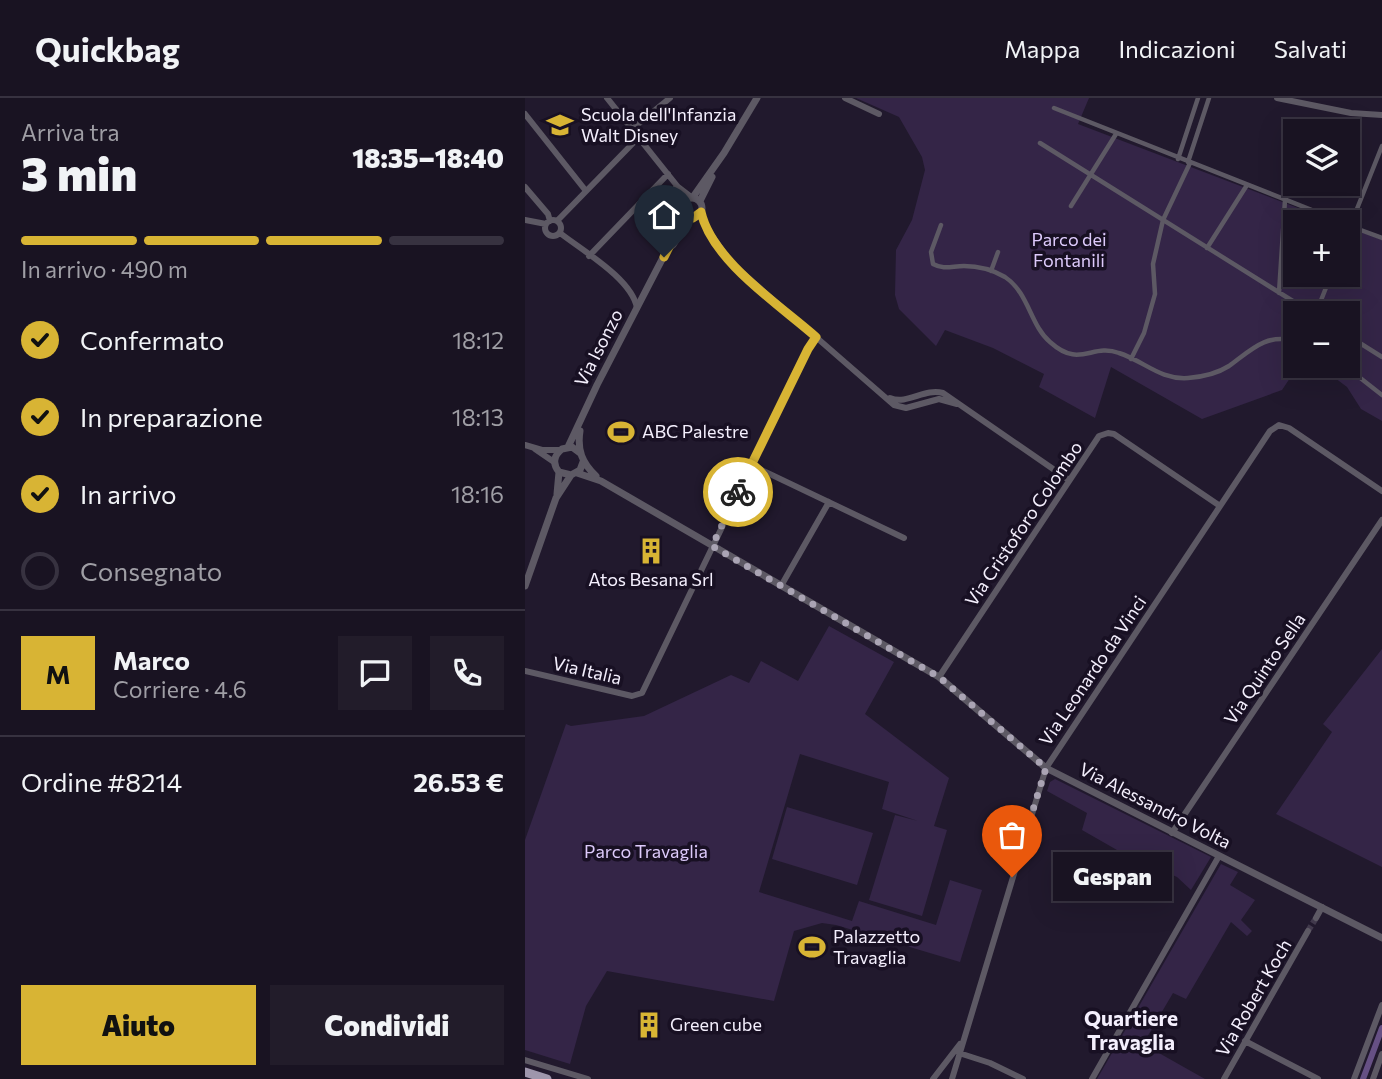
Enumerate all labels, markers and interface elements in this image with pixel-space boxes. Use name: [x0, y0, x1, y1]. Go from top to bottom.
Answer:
text: Quickbag: [35, 28, 180, 69]
text: Mappa: [1004, 34, 1080, 63]
text: Indicazioni: [1118, 34, 1236, 63]
text: Salvati: [1274, 34, 1347, 63]
place label: Scuola dell'Infanzia Walt Disney: [581, 103, 736, 146]
school or university icon: Scuola dell'Infanzia Walt Disney: [545, 110, 575, 140]
text: Arriva tra: [21, 118, 120, 146]
map controls: [1283, 119, 1360, 378]
button: layers: [1283, 119, 1360, 196]
text: 18:35–18:40: [352, 142, 504, 173]
text: 3 min: [21, 144, 137, 200]
pin: [634, 185, 694, 257]
icon: home: [645, 196, 683, 234]
button: +: [1283, 210, 1360, 287]
park label: Parco dei Fontanili: [1031, 228, 1107, 271]
text: In arrivo · 490 m: [21, 255, 188, 283]
button: −: [1283, 301, 1360, 378]
street label: Via Isonzo: [569, 305, 627, 390]
icon: check: [21, 321, 59, 359]
text: Confermato: [80, 324, 224, 355]
text: 18:12: [452, 326, 504, 354]
icon: check: [21, 398, 59, 436]
text: In preparazione: [80, 401, 263, 432]
text: 18:13: [452, 403, 504, 431]
sports icon: ABC Palestre: [606, 417, 636, 447]
place label: ABC Palestre: [642, 420, 749, 442]
street label: Via Cristoforo Colombo: [960, 437, 1087, 610]
courier: [703, 457, 773, 527]
icon: bike: [719, 473, 757, 511]
icon: check: [21, 475, 59, 513]
text: In arrivo: [80, 478, 177, 509]
text: 18:16: [451, 480, 504, 508]
building icon: Atos Besana Srl: [636, 536, 666, 566]
text: Consegnato: [80, 555, 222, 586]
place label: Atos Besana Srl: [588, 568, 714, 590]
street label: Via Leonardo da Vinci: [1034, 591, 1150, 749]
street label: Via Quinto Sella: [1219, 609, 1310, 728]
button: chat: [338, 636, 412, 710]
button: phone: [430, 636, 504, 710]
text: Marco: [113, 644, 190, 675]
street label: Via Italia: [551, 651, 624, 689]
text: M: [45, 658, 71, 689]
text: Corriere · 4.6: [113, 675, 247, 703]
street label: Via Alessandro Volta: [1076, 757, 1235, 853]
text: Ordine #8214: [21, 766, 182, 797]
text: 26.53 €: [413, 766, 504, 797]
pin: [982, 805, 1042, 877]
icon: bag: [993, 816, 1031, 854]
park label: Parco Travaglia: [584, 840, 708, 862]
callout: Gespan: [1054, 852, 1173, 902]
text: Gespan: [1073, 862, 1152, 890]
place label: Palazzetto Travaglia: [833, 925, 920, 968]
sports icon: Palazzetto Travaglia: [797, 932, 827, 962]
street label: Via Robert Koch: [1211, 935, 1296, 1060]
button: Aiuto: [21, 985, 256, 1065]
button: Condividi: [270, 985, 504, 1065]
district label: Quartiere Travaglia: [1084, 1005, 1178, 1054]
building icon: Green cube: [634, 1010, 664, 1040]
place label: Green cube: [670, 1013, 762, 1035]

